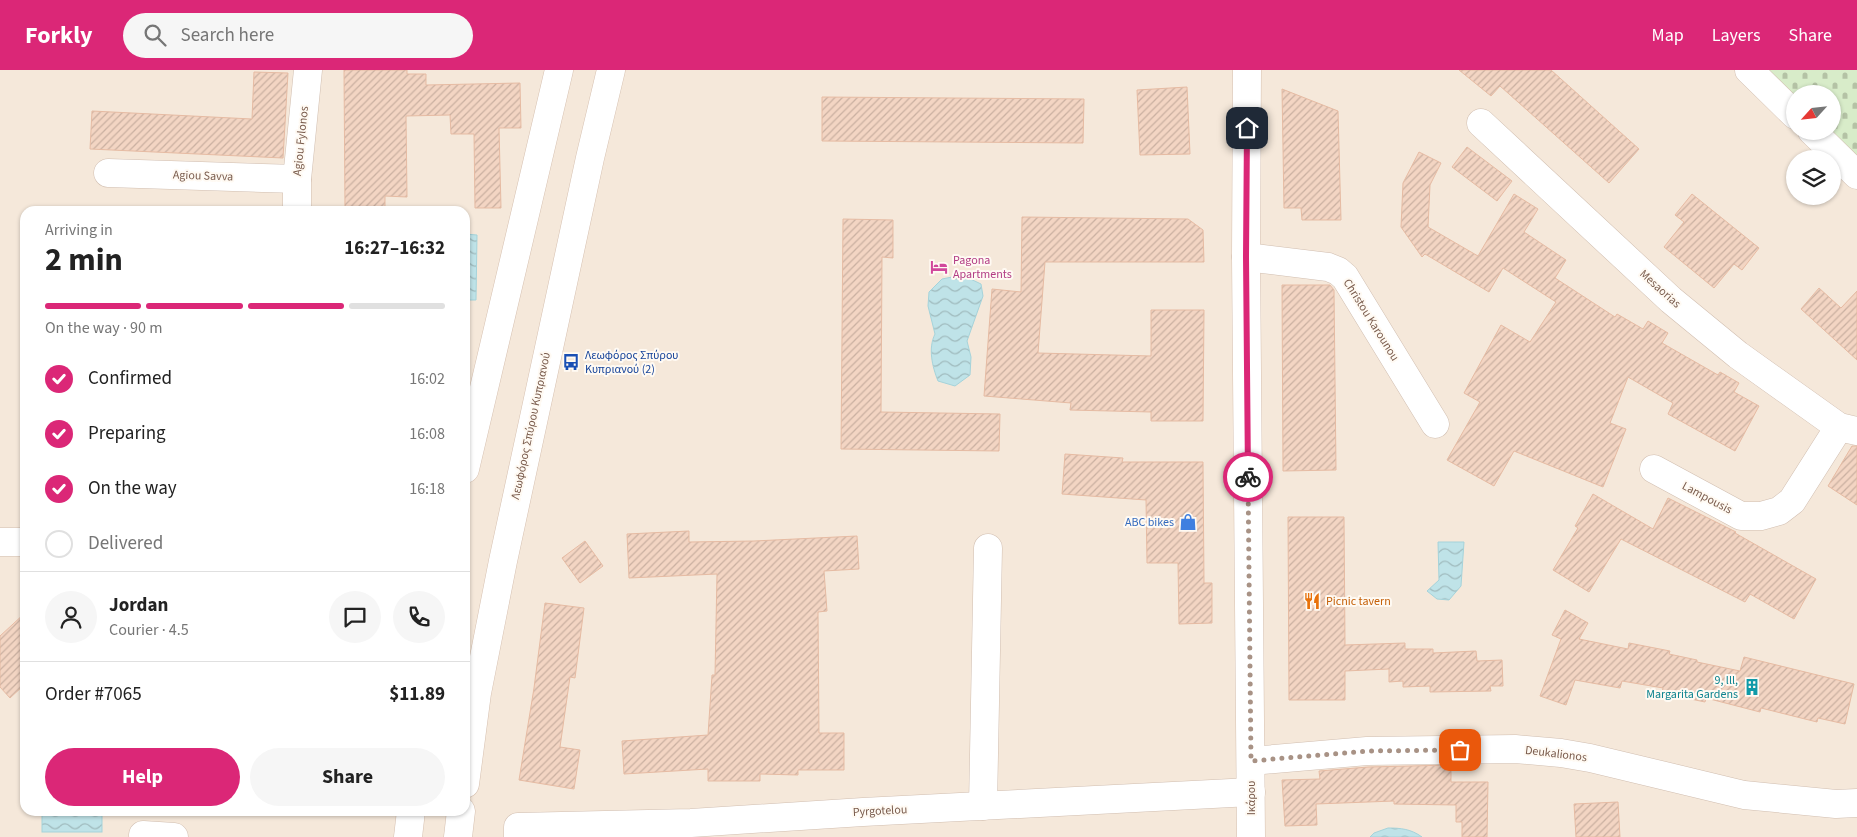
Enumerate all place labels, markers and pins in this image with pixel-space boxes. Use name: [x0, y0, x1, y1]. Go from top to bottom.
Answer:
pin: [1226, 107, 1268, 149]
place label: Pagona Apartments: [953, 252, 1012, 283]
hotel icon: Pagona Apartments: [929, 257, 949, 277]
place label: Λεωφόρος Σπύρου Κυπριανού (2): [585, 347, 678, 378]
bus stop icon: Λεωφόρος Σπύρου Κυπριανού (2): [561, 352, 581, 372]
shop icon: ABC bikes: [1178, 512, 1198, 532]
place label: ABC bikes: [1125, 514, 1174, 531]
restaurant icon: Picnic tavern: [1302, 591, 1322, 611]
place label: Picnic tavern: [1326, 593, 1391, 610]
place label: 9, lll, Margarita Gardens: [1646, 672, 1738, 703]
building icon: 9, lll, Margarita Gardens: [1742, 677, 1762, 697]
pin: [1439, 729, 1481, 771]

